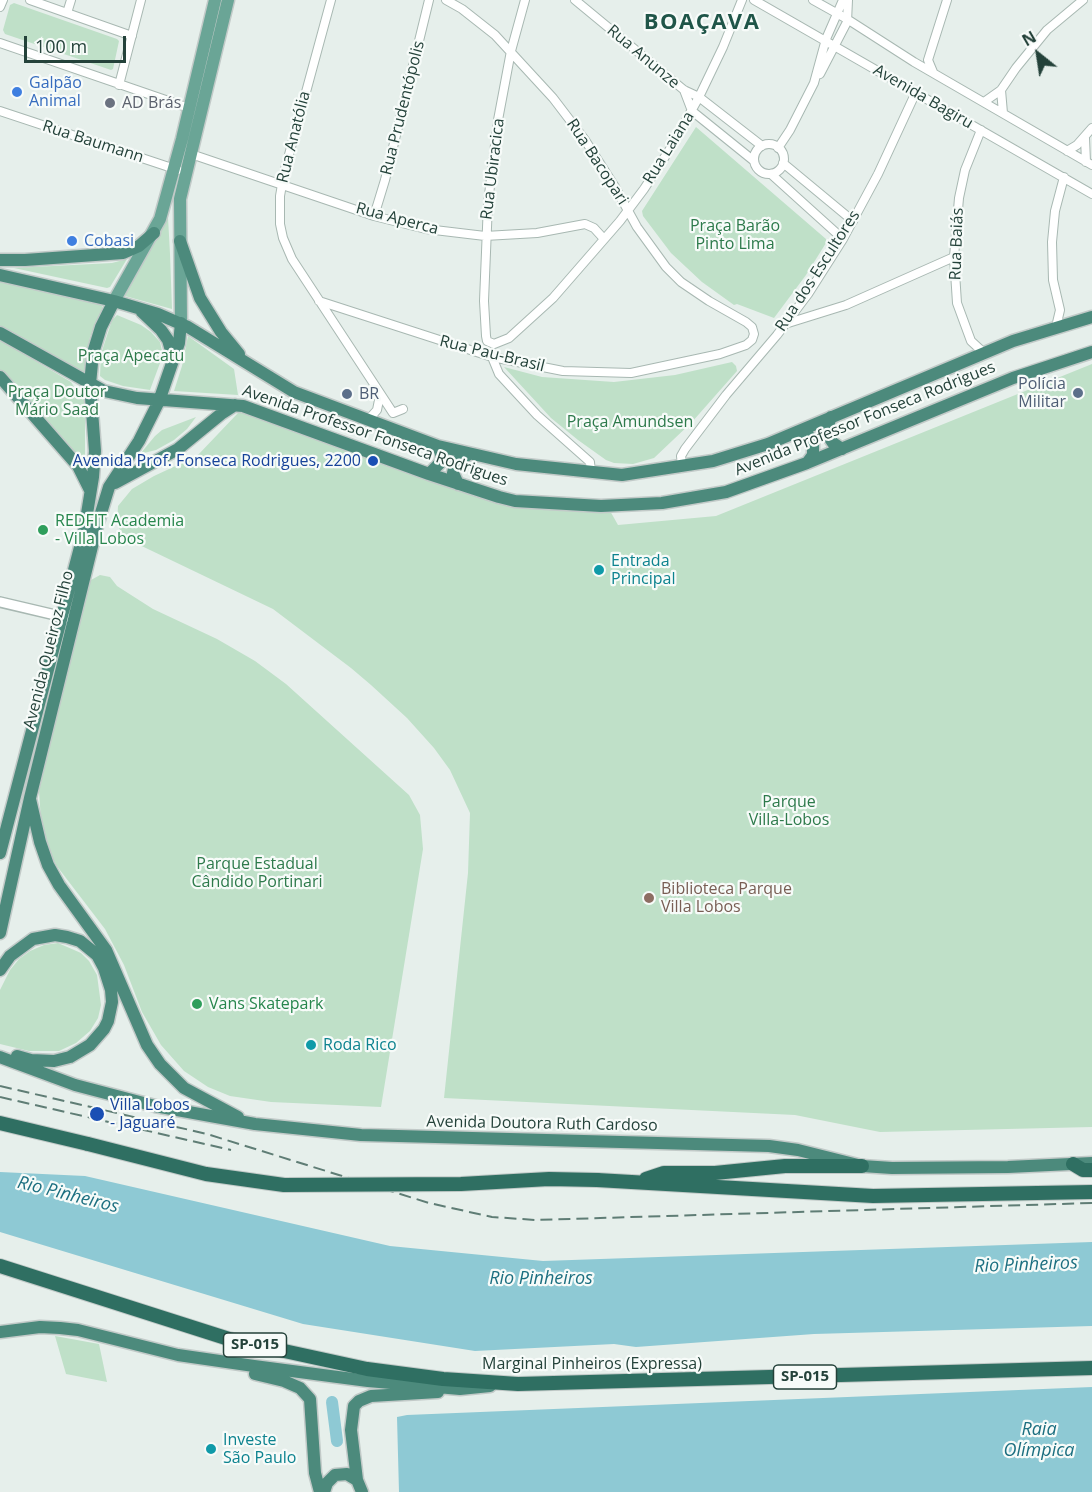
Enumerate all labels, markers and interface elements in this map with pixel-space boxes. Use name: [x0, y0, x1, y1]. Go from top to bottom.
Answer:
district label: BOAÇAVA: [644, 10, 760, 36]
street label: Rua Anunze: [603, 21, 683, 93]
scale bar: [27, 24, 129, 62]
north arrow: [1008, 24, 1068, 84]
text: N: [1018, 26, 1040, 51]
text: 100 m: [35, 34, 87, 58]
street label: Rua Prudentópolis: [377, 39, 429, 177]
street label: Avenida Bagiru: [870, 61, 976, 133]
place label: Galpão Animal: [29, 73, 82, 111]
marker: Galpão Animal: [10, 85, 24, 99]
street label: Rua Anatólia: [273, 89, 315, 185]
place label: AD Brás: [122, 93, 181, 113]
marker: AD Brás: [103, 96, 117, 110]
street label: Rua Laiana: [639, 108, 699, 188]
street label: Rua Bacopari: [562, 115, 632, 209]
street label: Rua Baumann: [40, 117, 146, 167]
street label: Rua Ubiracica: [477, 117, 509, 221]
street label: Rua Aperca: [354, 199, 440, 239]
street label: Rua dos Escultores: [772, 207, 864, 335]
street label: Rua Baiás: [946, 207, 968, 281]
park label: Praça Barão Pinto Lima: [690, 216, 780, 254]
place label: Cobasi: [84, 231, 134, 251]
marker: Cobasi: [65, 234, 79, 248]
street label: Rua Pau-Brasil: [437, 332, 547, 376]
park label: Praça Apecatu: [78, 346, 184, 366]
street label: Avenida Professor Fonseca Rodrigues: [732, 358, 998, 480]
place label: Polícia Militar: [1018, 374, 1066, 412]
street label: Avenida Professor Fonseca Rodrigues: [240, 381, 510, 491]
park label: Praça Doutor Mário Saad: [8, 382, 106, 420]
place label: BR: [359, 384, 379, 404]
marker: Polícia Militar: [1071, 386, 1085, 400]
marker: BR: [340, 387, 354, 401]
park label: Praça Amundsen: [567, 412, 693, 432]
place label: Avenida Prof. Fonseca Rodrigues, 2200: [73, 451, 361, 471]
marker: Avenida Prof. Fonseca Rodrigues, 2200: [366, 454, 380, 468]
place label: REDFIT Academia - Villa Lobos: [55, 511, 184, 549]
marker: REDFIT Academia - Villa Lobos: [36, 523, 50, 537]
place label: Entrada Principal: [611, 551, 675, 589]
marker: Entrada Principal: [592, 563, 606, 577]
street label: Avenida Queiroz Filho: [20, 569, 78, 731]
park label: Parque Villa-Lobos: [749, 792, 829, 830]
park label: Parque Estadual Cândido Portinari: [192, 854, 322, 892]
place label: Biblioteca Parque Villa Lobos: [661, 879, 792, 917]
marker: Biblioteca Parque Villa Lobos: [642, 891, 656, 905]
place label: Vans Skatepark: [209, 994, 323, 1014]
marker: Vans Skatepark: [190, 997, 204, 1011]
place label: Roda Rico: [323, 1035, 397, 1055]
marker: Roda Rico: [304, 1038, 318, 1052]
place label: Villa Lobos - Jaguaré: [110, 1095, 190, 1133]
marker: Villa Lobos - Jaguaré: [88, 1105, 106, 1123]
street label: Avenida Doutora Ruth Cardoso: [426, 1112, 658, 1136]
water label: Rio Pinheiros: [15, 1172, 121, 1218]
water label: Rio Pinheiros: [974, 1252, 1078, 1278]
water label: Rio Pinheiros: [489, 1268, 593, 1290]
road number: SP-015: [224, 1333, 286, 1357]
street label: Marginal Pinheiros (Expressa): [482, 1354, 702, 1374]
road number: SP-015: [774, 1365, 836, 1389]
water label: Raia Olímpica: [1003, 1419, 1075, 1462]
place label: Investe São Paulo: [223, 1430, 296, 1468]
marker: Investe São Paulo: [204, 1442, 218, 1456]

